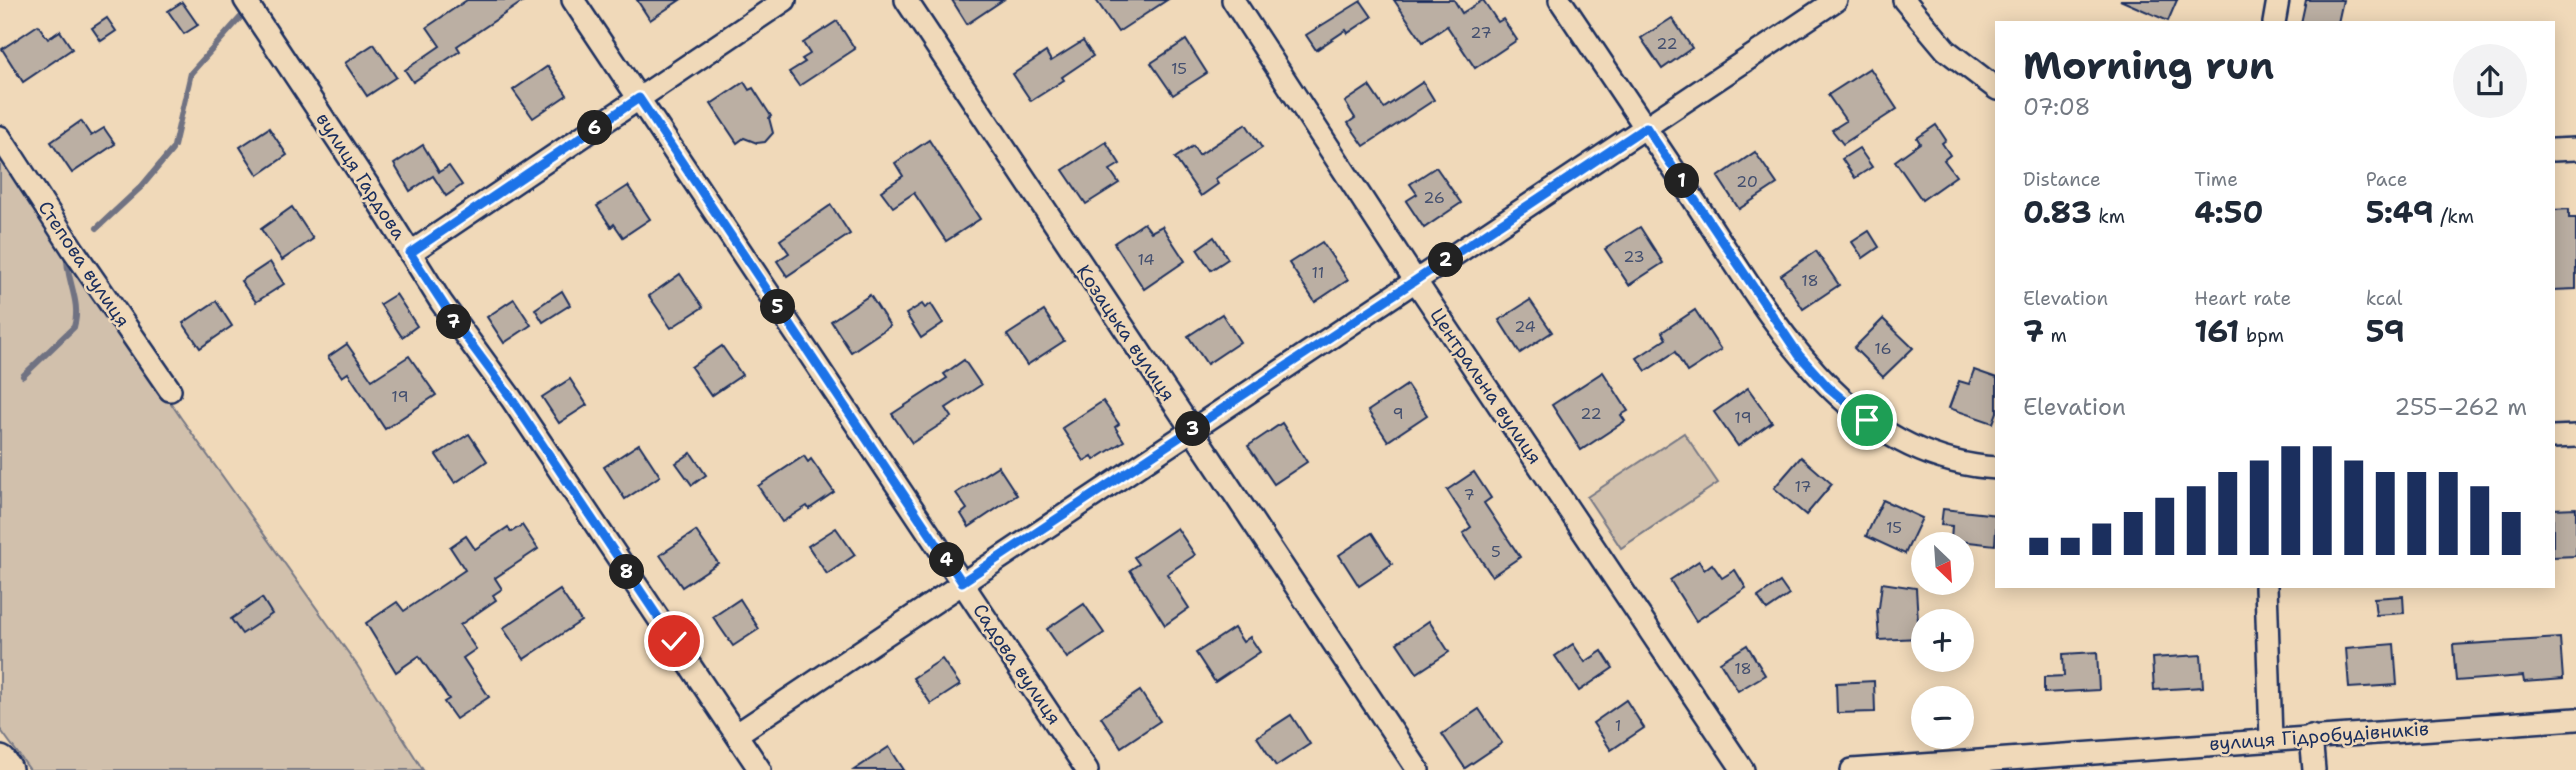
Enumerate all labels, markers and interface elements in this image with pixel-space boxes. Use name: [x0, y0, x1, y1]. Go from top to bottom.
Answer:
house number: 27: [1470, 22, 1492, 43]
house number: 22: [1656, 33, 1678, 54]
text: Morning run: [2023, 40, 2274, 91]
button: share: [2453, 44, 2527, 118]
house number: 15: [1171, 58, 1187, 79]
text: 07:08: [2023, 92, 2091, 122]
street label: вулиця Гардова: [310, 108, 412, 245]
pin: 6: [578, 110, 612, 146]
text: 6: [588, 115, 601, 140]
pin: 1: [1664, 164, 1700, 198]
text: Distance: [2023, 167, 2101, 192]
text: Time: [2194, 167, 2238, 192]
text: Pace: [2366, 167, 2407, 192]
text: 1: [1677, 168, 1686, 193]
house number: 20: [1736, 171, 1758, 192]
house number: 26: [1423, 187, 1445, 208]
text: 0.83: [2023, 192, 2092, 233]
text: 4:50: [2194, 192, 2263, 233]
text: 5:49: [2366, 192, 2434, 233]
street label: Степова вулиця: [32, 196, 136, 332]
text: km: [2092, 204, 2125, 229]
text: /km: [2434, 204, 2474, 229]
pin: 2: [1428, 243, 1464, 278]
house number: 23: [1623, 246, 1645, 267]
text: 2: [1439, 247, 1452, 272]
house number: 14: [1137, 249, 1155, 270]
street label: Козацька вулиця: [1071, 260, 1181, 406]
house number: 11: [1312, 262, 1324, 283]
house number: 18: [1801, 270, 1819, 291]
text: Elevation: [2023, 286, 2108, 311]
text: Heart rate: [2194, 286, 2291, 311]
text: kcal: [2366, 286, 2403, 311]
pin: 5: [760, 290, 796, 324]
text: 5: [772, 294, 783, 319]
street label: Центральна вулиця: [1424, 303, 1548, 469]
pin: 7: [436, 304, 472, 340]
text: 7: [447, 309, 460, 334]
text: 7: [2023, 311, 2044, 352]
text: 161: [2194, 311, 2239, 352]
text: 59: [2366, 311, 2405, 352]
house number: 24: [1514, 316, 1536, 337]
text: m: [2044, 323, 2067, 348]
text: bpm: [2239, 323, 2284, 348]
house number: 16: [1874, 338, 1892, 359]
house number: 19: [391, 386, 409, 407]
pin: [1837, 390, 1897, 450]
text: Elevation: [2023, 392, 2126, 422]
text: 255–262 m: [2394, 392, 2527, 422]
icon: arrive: [1848, 401, 1886, 439]
house number: 9: [1392, 403, 1404, 424]
house number: 22: [1580, 403, 1602, 424]
house number: 19: [1734, 407, 1752, 428]
pin: 3: [1176, 412, 1210, 446]
text: 3: [1186, 416, 1199, 441]
house number: 17: [1794, 476, 1812, 497]
house number: 7: [1463, 484, 1475, 505]
house number: 15: [1886, 517, 1902, 538]
north arrow: [1911, 532, 1974, 595]
map controls: [1911, 532, 1974, 749]
house number: 5: [1491, 541, 1501, 562]
pin: 4: [930, 542, 964, 578]
text: 4: [940, 547, 953, 572]
pin: 8: [610, 554, 644, 590]
text: 8: [620, 559, 633, 584]
street label: Садова вулиця: [967, 599, 1067, 729]
button: +: [1911, 609, 1974, 672]
pin: [644, 611, 704, 671]
icon: check: [655, 622, 693, 660]
house number: 18: [1734, 658, 1752, 679]
button: −: [1911, 686, 1974, 749]
house number: 1: [1615, 715, 1621, 736]
street label: вулиця Гідробудівників: [2208, 716, 2430, 756]

